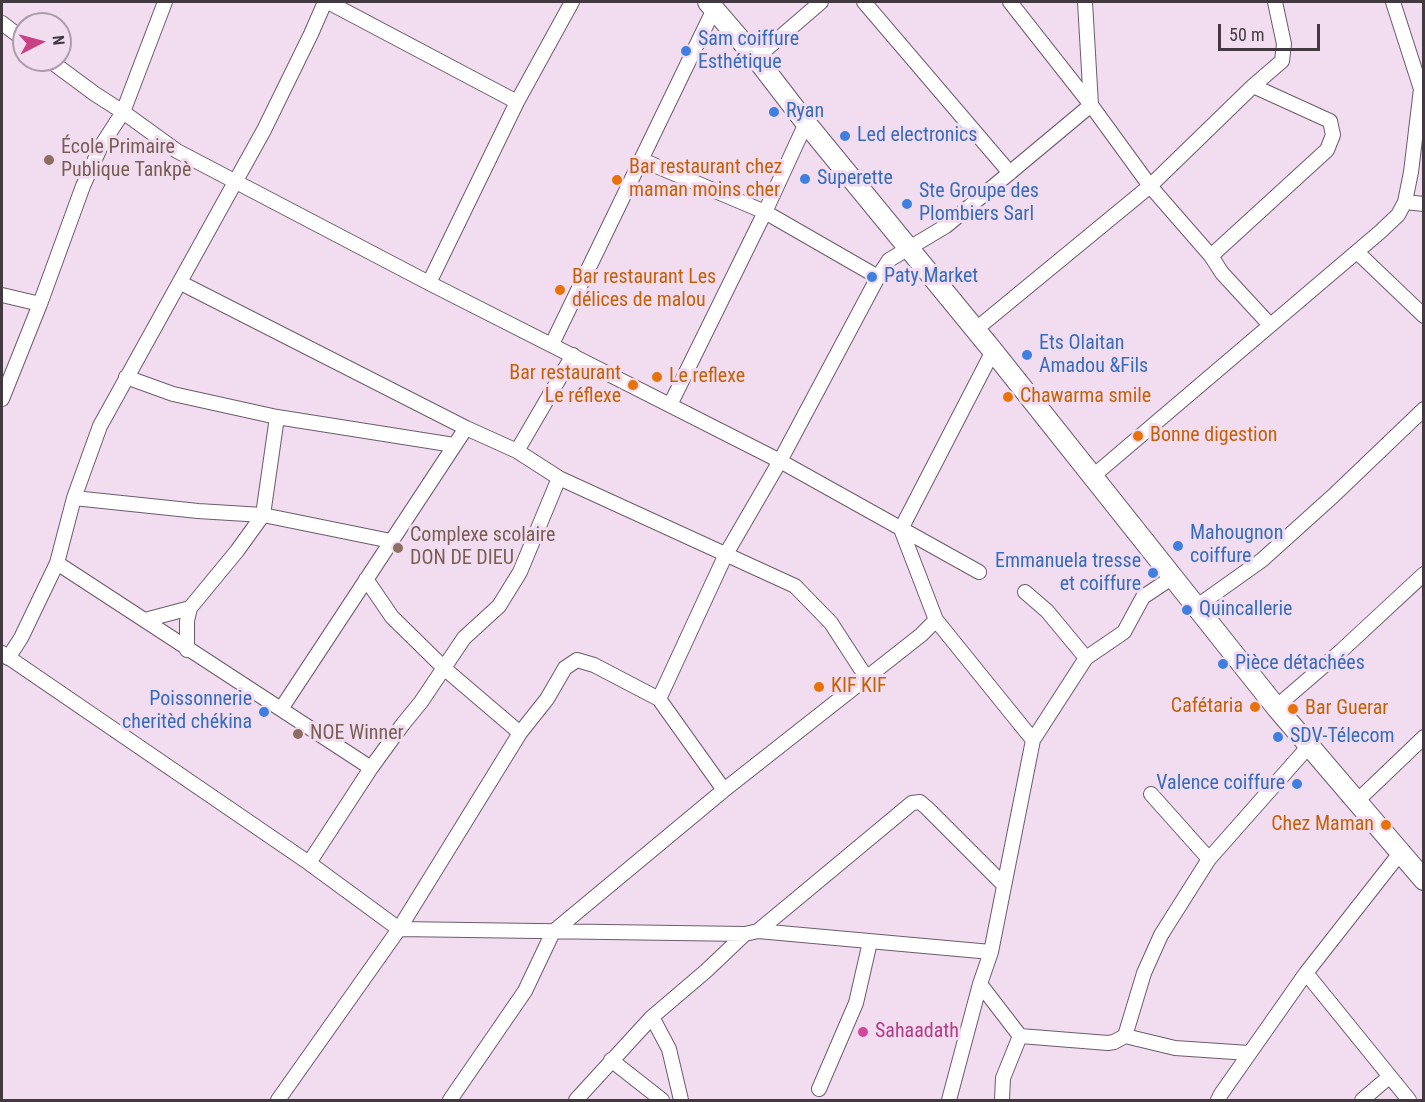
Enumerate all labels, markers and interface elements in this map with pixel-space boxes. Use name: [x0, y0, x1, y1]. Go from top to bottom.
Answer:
north arrow: [12, 12, 72, 72]
scale bar: [1221, 12, 1323, 50]
text: 50 m: [1229, 24, 1264, 45]
place label: Sam coiffure Esthétique: [698, 28, 799, 75]
text: N: [48, 34, 68, 46]
marker: Sam coiffure Esthétique: [679, 44, 693, 58]
place label: Ryan: [786, 100, 824, 124]
marker: Ryan: [767, 105, 781, 119]
place label: Led electronics: [857, 124, 977, 148]
marker: Led electronics: [838, 129, 852, 143]
place label: École Primaire Publique Tankpè: [61, 136, 191, 183]
marker: École Primaire Publique Tankpè: [42, 153, 56, 167]
place label: Bar restaurant chez maman moins cher: [629, 156, 782, 203]
place label: Superette: [817, 167, 893, 191]
marker: Superette: [798, 172, 812, 186]
marker: Bar restaurant chez maman moins cher: [610, 173, 624, 187]
place label: Ste Groupe des Plombiers Sarl: [919, 180, 1039, 227]
marker: Ste Groupe des Plombiers Sarl: [900, 197, 914, 211]
place label: Paty Market: [884, 265, 978, 289]
place label: Bar restaurant Les délices de malou: [572, 266, 716, 313]
marker: Paty Market: [865, 270, 879, 284]
marker: Bar restaurant Les délices de malou: [553, 283, 567, 297]
place label: Ets Olaitan Amadou &Fils: [1039, 332, 1148, 379]
marker: Ets Olaitan Amadou &Fils: [1020, 348, 1034, 362]
place label: Bar restaurant Le réflexe: [509, 362, 621, 409]
place label: Le reflexe: [669, 365, 745, 389]
marker: Le reflexe: [650, 370, 664, 384]
marker: Bar restaurant Le réflexe: [626, 378, 640, 392]
place label: Chawarma smile: [1020, 385, 1151, 409]
marker: Chawarma smile: [1001, 390, 1015, 404]
place label: Bonne digestion: [1150, 424, 1277, 448]
marker: Bonne digestion: [1131, 429, 1145, 443]
place label: Mahougnon coiffure: [1190, 522, 1283, 569]
place label: Complexe scolaire DON DE DIEU: [410, 524, 555, 571]
marker: Mahougnon coiffure: [1171, 539, 1185, 553]
marker: Complexe scolaire DON DE DIEU: [391, 541, 405, 555]
place label: Emmanuela tresse et coiffure: [995, 550, 1141, 597]
marker: Emmanuela tresse et coiffure: [1146, 566, 1160, 580]
place label: Quincallerie: [1199, 598, 1292, 622]
marker: Quincallerie: [1180, 603, 1194, 617]
place label: Pièce détachées: [1235, 652, 1365, 676]
marker: Pièce détachées: [1216, 657, 1230, 671]
place label: KIF KIF: [831, 675, 887, 699]
marker: KIF KIF: [812, 680, 826, 694]
place label: Poissonnerie cheritèd chékina: [122, 688, 252, 735]
place label: Cafétaria: [1171, 695, 1243, 719]
place label: Bar Guerar: [1305, 697, 1388, 721]
marker: Cafétaria: [1248, 700, 1262, 714]
marker: Bar Guerar: [1286, 702, 1300, 716]
marker: Poissonnerie cheritèd chékina: [257, 705, 271, 719]
place label: NOE Winner: [310, 722, 404, 746]
place label: SDV-Télecom: [1290, 725, 1395, 749]
marker: NOE Winner: [291, 727, 305, 741]
marker: SDV-Télecom: [1271, 730, 1285, 744]
place label: Valence coiffure: [1156, 772, 1285, 796]
marker: Valence coiffure: [1290, 777, 1304, 791]
place label: Chez Maman: [1271, 813, 1374, 837]
marker: Chez Maman: [1379, 818, 1393, 832]
place label: Sahaadath: [875, 1020, 959, 1044]
marker: Sahaadath: [856, 1025, 870, 1039]

